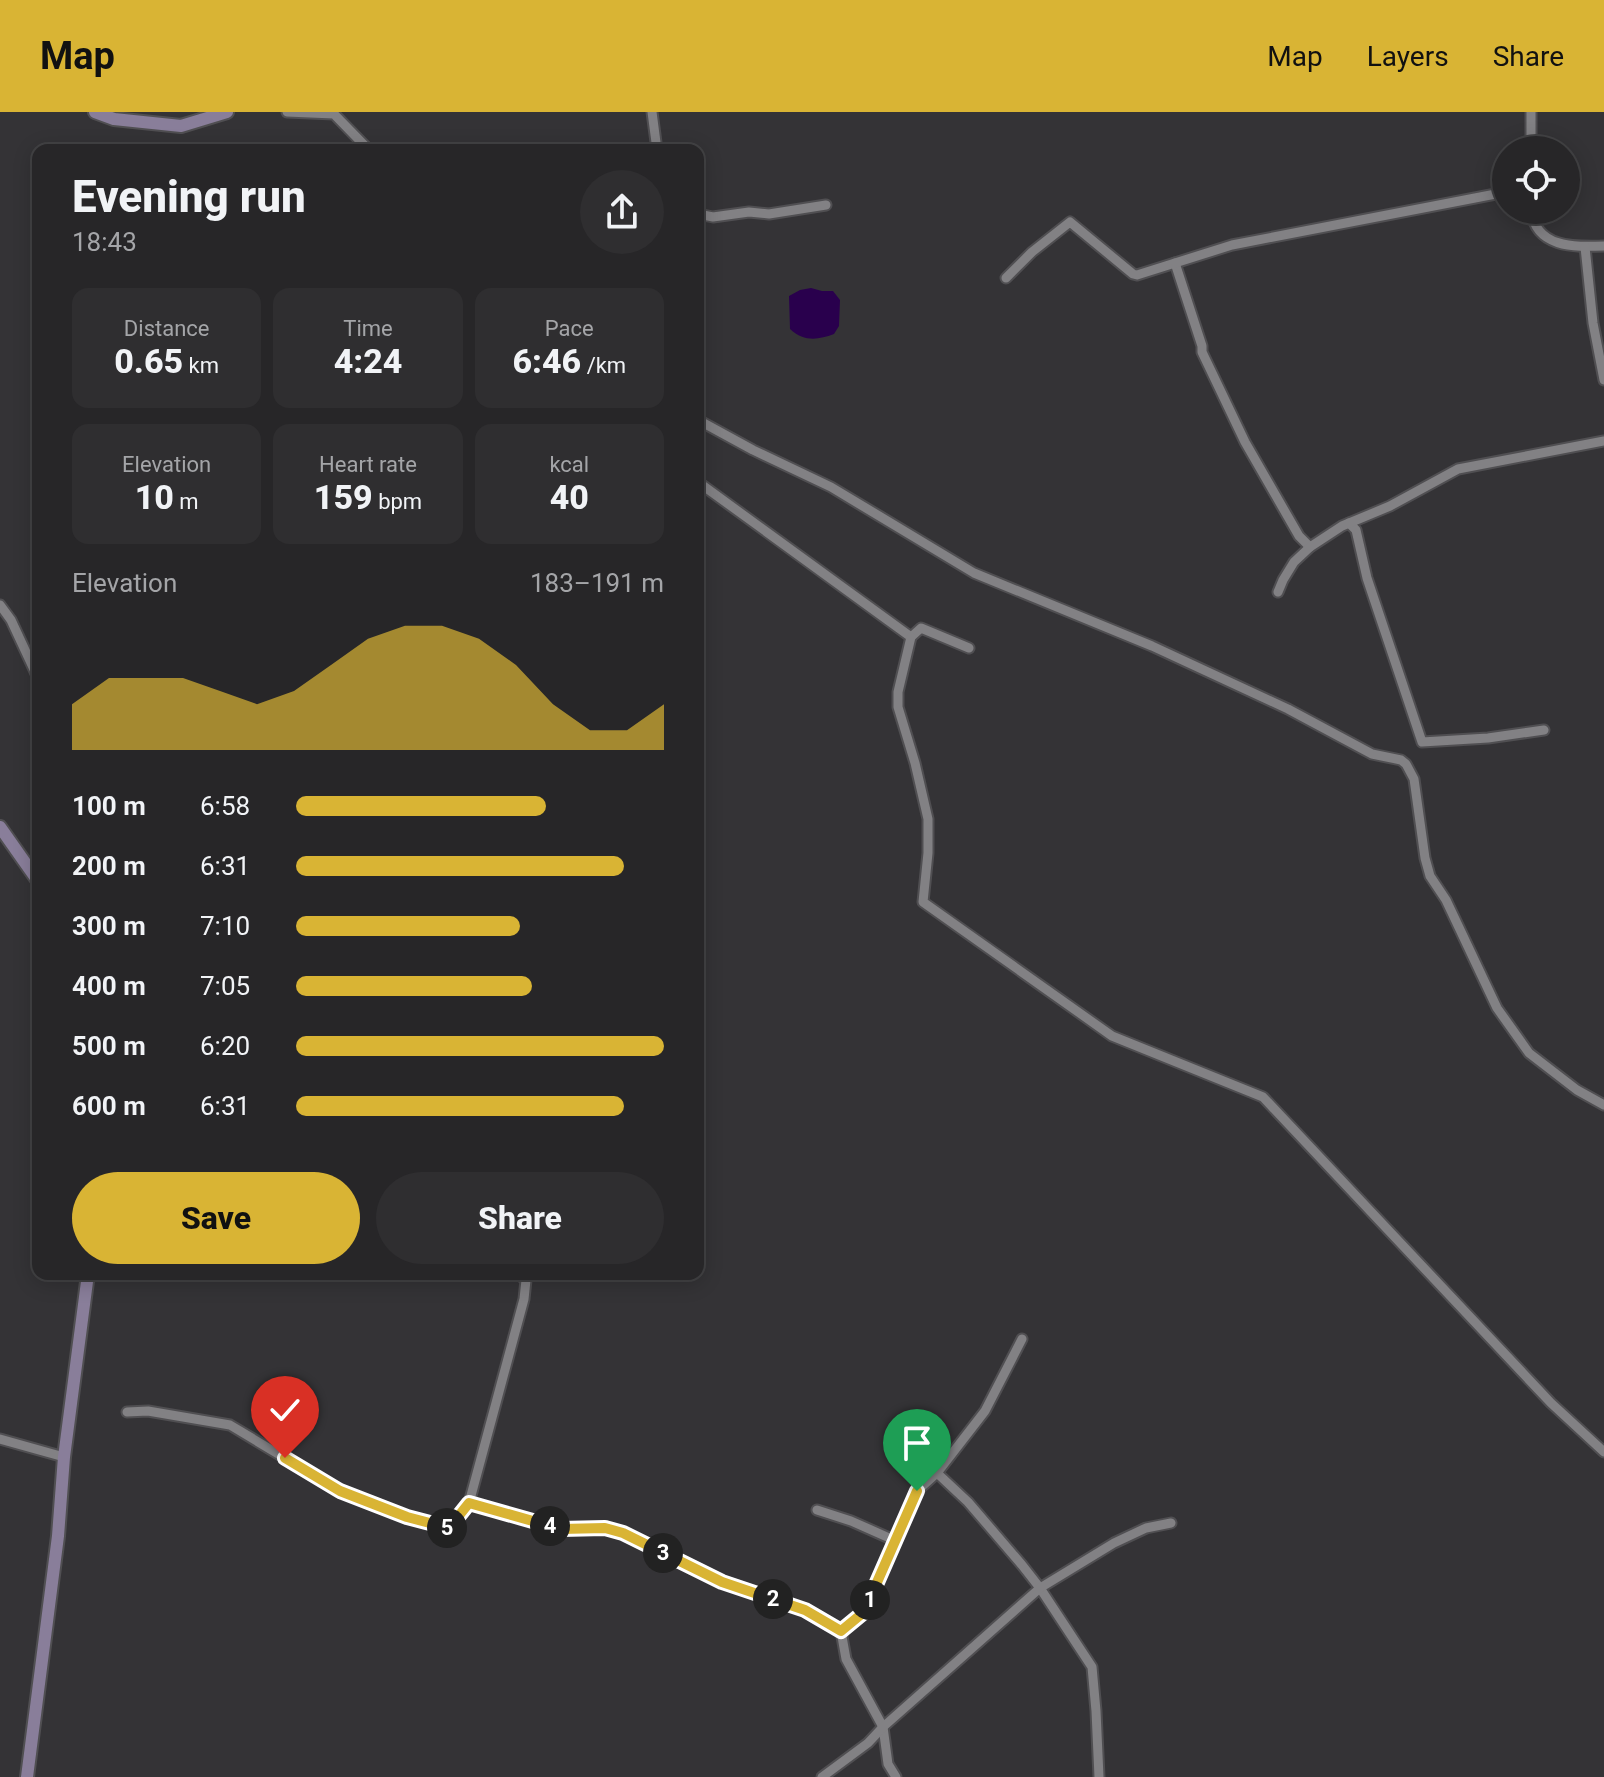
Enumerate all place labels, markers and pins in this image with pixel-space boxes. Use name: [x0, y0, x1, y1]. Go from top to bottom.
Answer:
pin: [251, 1376, 319, 1458]
pin: [883, 1409, 951, 1491]
pin: 4: [530, 1506, 570, 1546]
pin: 5: [427, 1508, 467, 1548]
pin: 3: [643, 1533, 683, 1573]
pin: 2: [753, 1579, 793, 1619]
pin: 1: [850, 1580, 890, 1620]

